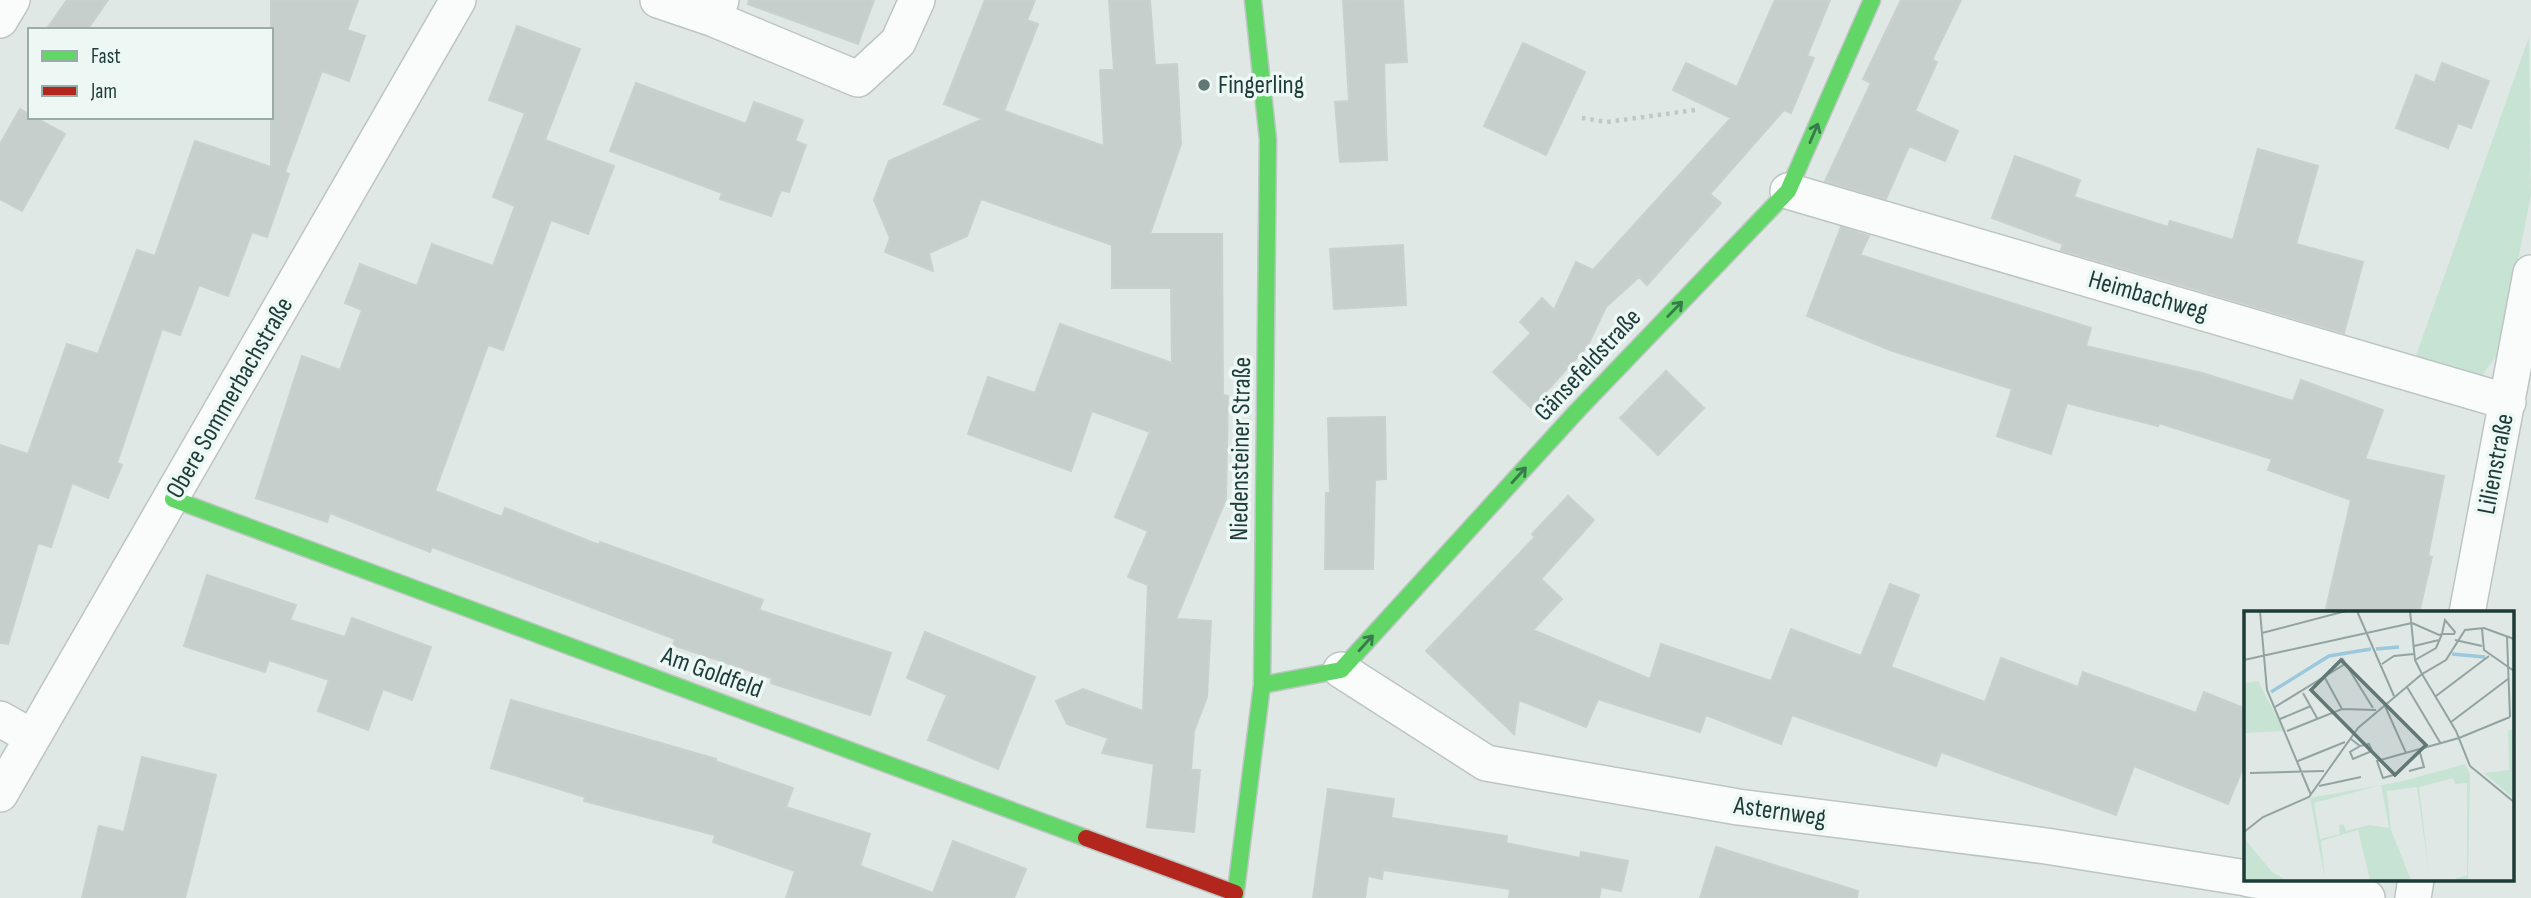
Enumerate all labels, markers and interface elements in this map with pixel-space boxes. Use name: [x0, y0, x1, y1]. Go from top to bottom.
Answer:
legend: [28, 28, 273, 119]
text: Fast: [91, 44, 121, 69]
place label: Fingerling: [1218, 70, 1304, 101]
marker: Fingerling: [1196, 77, 1212, 93]
text: Jam: [90, 79, 117, 104]
one-way arrow: [1808, 122, 1821, 144]
street label: Heimbachweg: [2085, 264, 2211, 328]
street label: Obere Sommerbachstraße: [160, 292, 300, 504]
one-way arrow: [1666, 301, 1683, 318]
street label: Gänsefeldstraße: [1528, 302, 1648, 428]
street label: Niedensteiner Straße: [1224, 357, 1258, 541]
street label: Lilienstraße: [2471, 411, 2521, 517]
one-way arrow: [1511, 466, 1527, 484]
inset map: [2244, 611, 2514, 880]
one-way arrow: [1358, 634, 1374, 652]
street label: Am Goldfeld: [656, 640, 767, 706]
street label: Asternweg: [1731, 790, 1828, 834]

